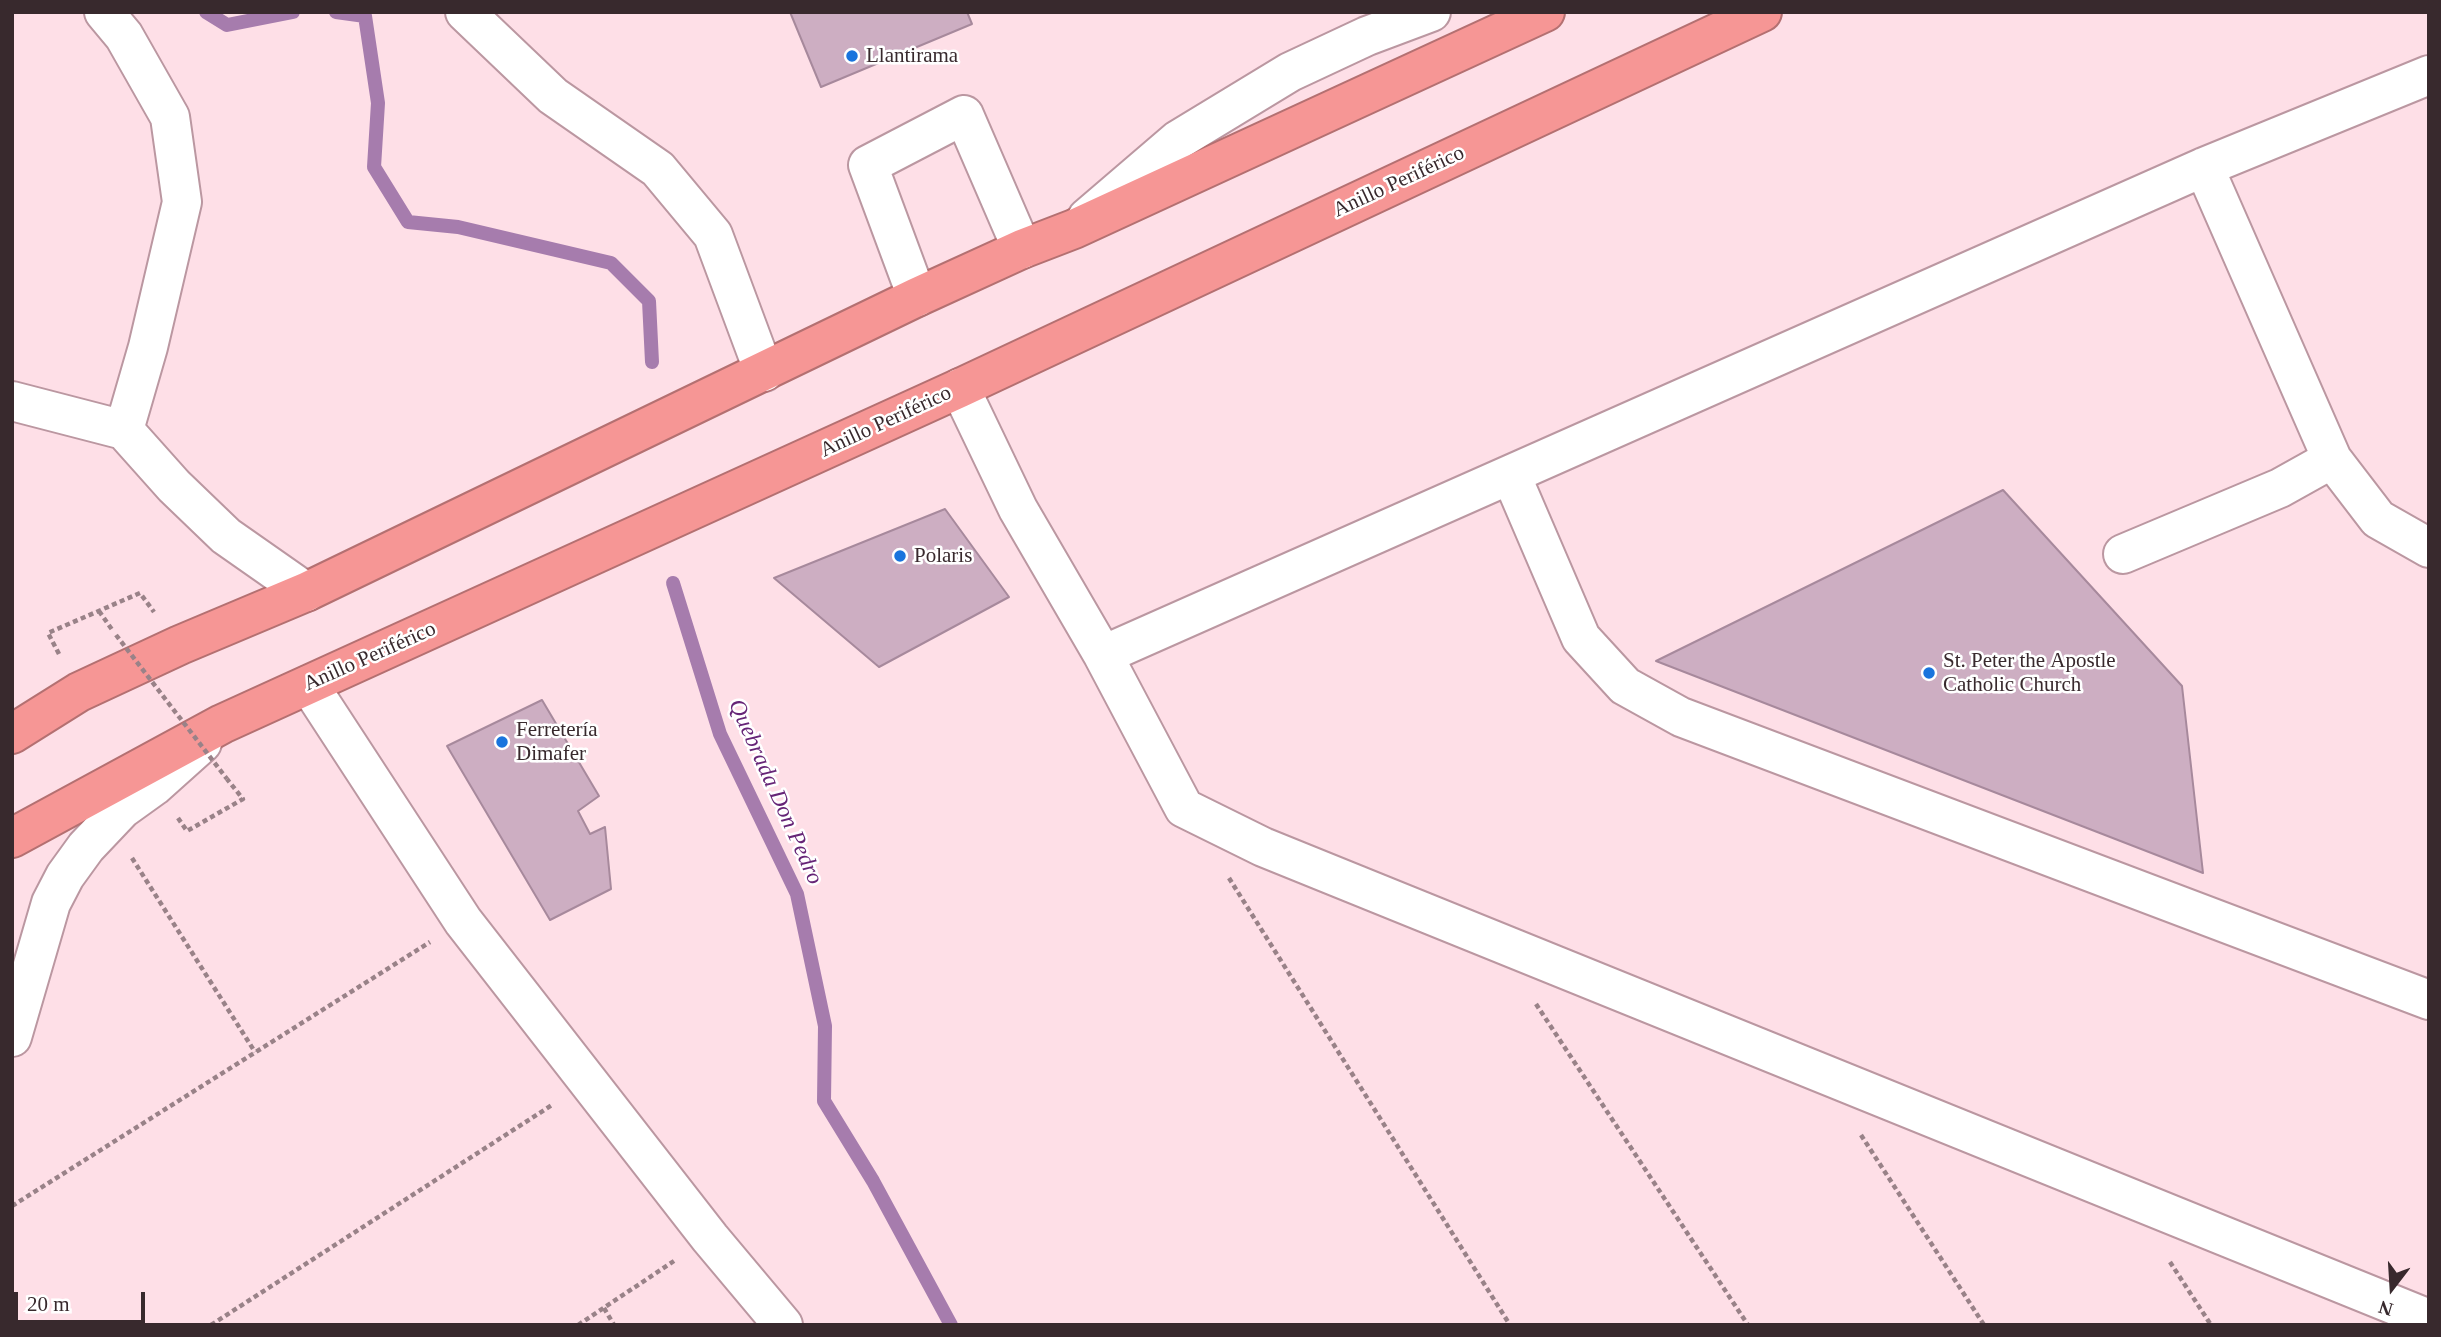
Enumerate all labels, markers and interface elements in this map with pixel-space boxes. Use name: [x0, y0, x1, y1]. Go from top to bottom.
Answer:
place label: Llantirama: [866, 43, 958, 69]
marker: Llantirama: [844, 48, 860, 64]
street label: Anillo Periférico: [1329, 141, 1469, 223]
street label: Anillo Periférico: [816, 381, 956, 463]
place label: Polaris: [914, 543, 972, 569]
marker: Polaris: [892, 548, 908, 564]
street label: Anillo Periférico: [300, 617, 440, 697]
place label: St. Peter the Apostle Catholic Church: [1943, 648, 2116, 698]
marker: St. Peter the Apostle Catholic Church: [1921, 665, 1937, 681]
water label: Quebrada Don Pedro: [722, 695, 828, 889]
place label: Ferretería Dimafer: [516, 717, 598, 767]
marker: Ferretería Dimafer: [494, 734, 510, 750]
north arrow: [2357, 1253, 2427, 1323]
scale bar: [18, 1278, 149, 1322]
text: 20 m: [27, 1292, 70, 1316]
text: N: [2376, 1297, 2395, 1321]

